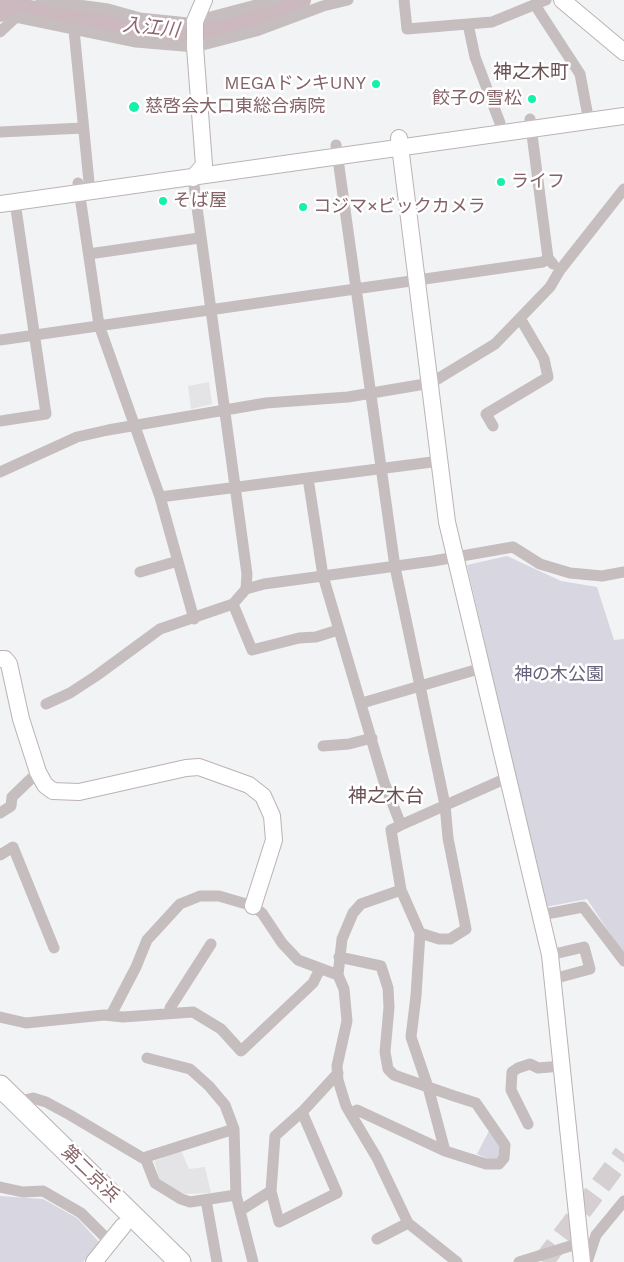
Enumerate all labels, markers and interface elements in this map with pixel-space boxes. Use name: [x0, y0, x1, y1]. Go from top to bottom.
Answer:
water label: 入江川: [121, 14, 181, 42]
district label: 神之木町: [493, 61, 569, 83]
place label: MEGAドンキUNY: [224, 73, 366, 95]
marker: MEGAドンキUNY: [370, 78, 382, 90]
place label: 餃子の雪松: [432, 88, 522, 110]
marker: 餃子の雪松: [526, 93, 538, 105]
place label: 慈啓会大口東総合病院: [145, 96, 325, 118]
marker: 慈啓会大口東総合病院: [127, 100, 141, 114]
place label: ライフ: [511, 171, 565, 193]
marker: ライフ: [495, 176, 507, 188]
place label: そば屋: [173, 190, 227, 212]
marker: そば屋: [157, 195, 169, 207]
place label: コジマ×ビックカメラ: [313, 196, 486, 218]
marker: コジマ×ビックカメラ: [297, 201, 309, 213]
park label: 神の木公園: [514, 664, 604, 686]
district label: 神之木台: [348, 785, 424, 807]
street label: 第二京浜: [57, 1141, 123, 1207]

